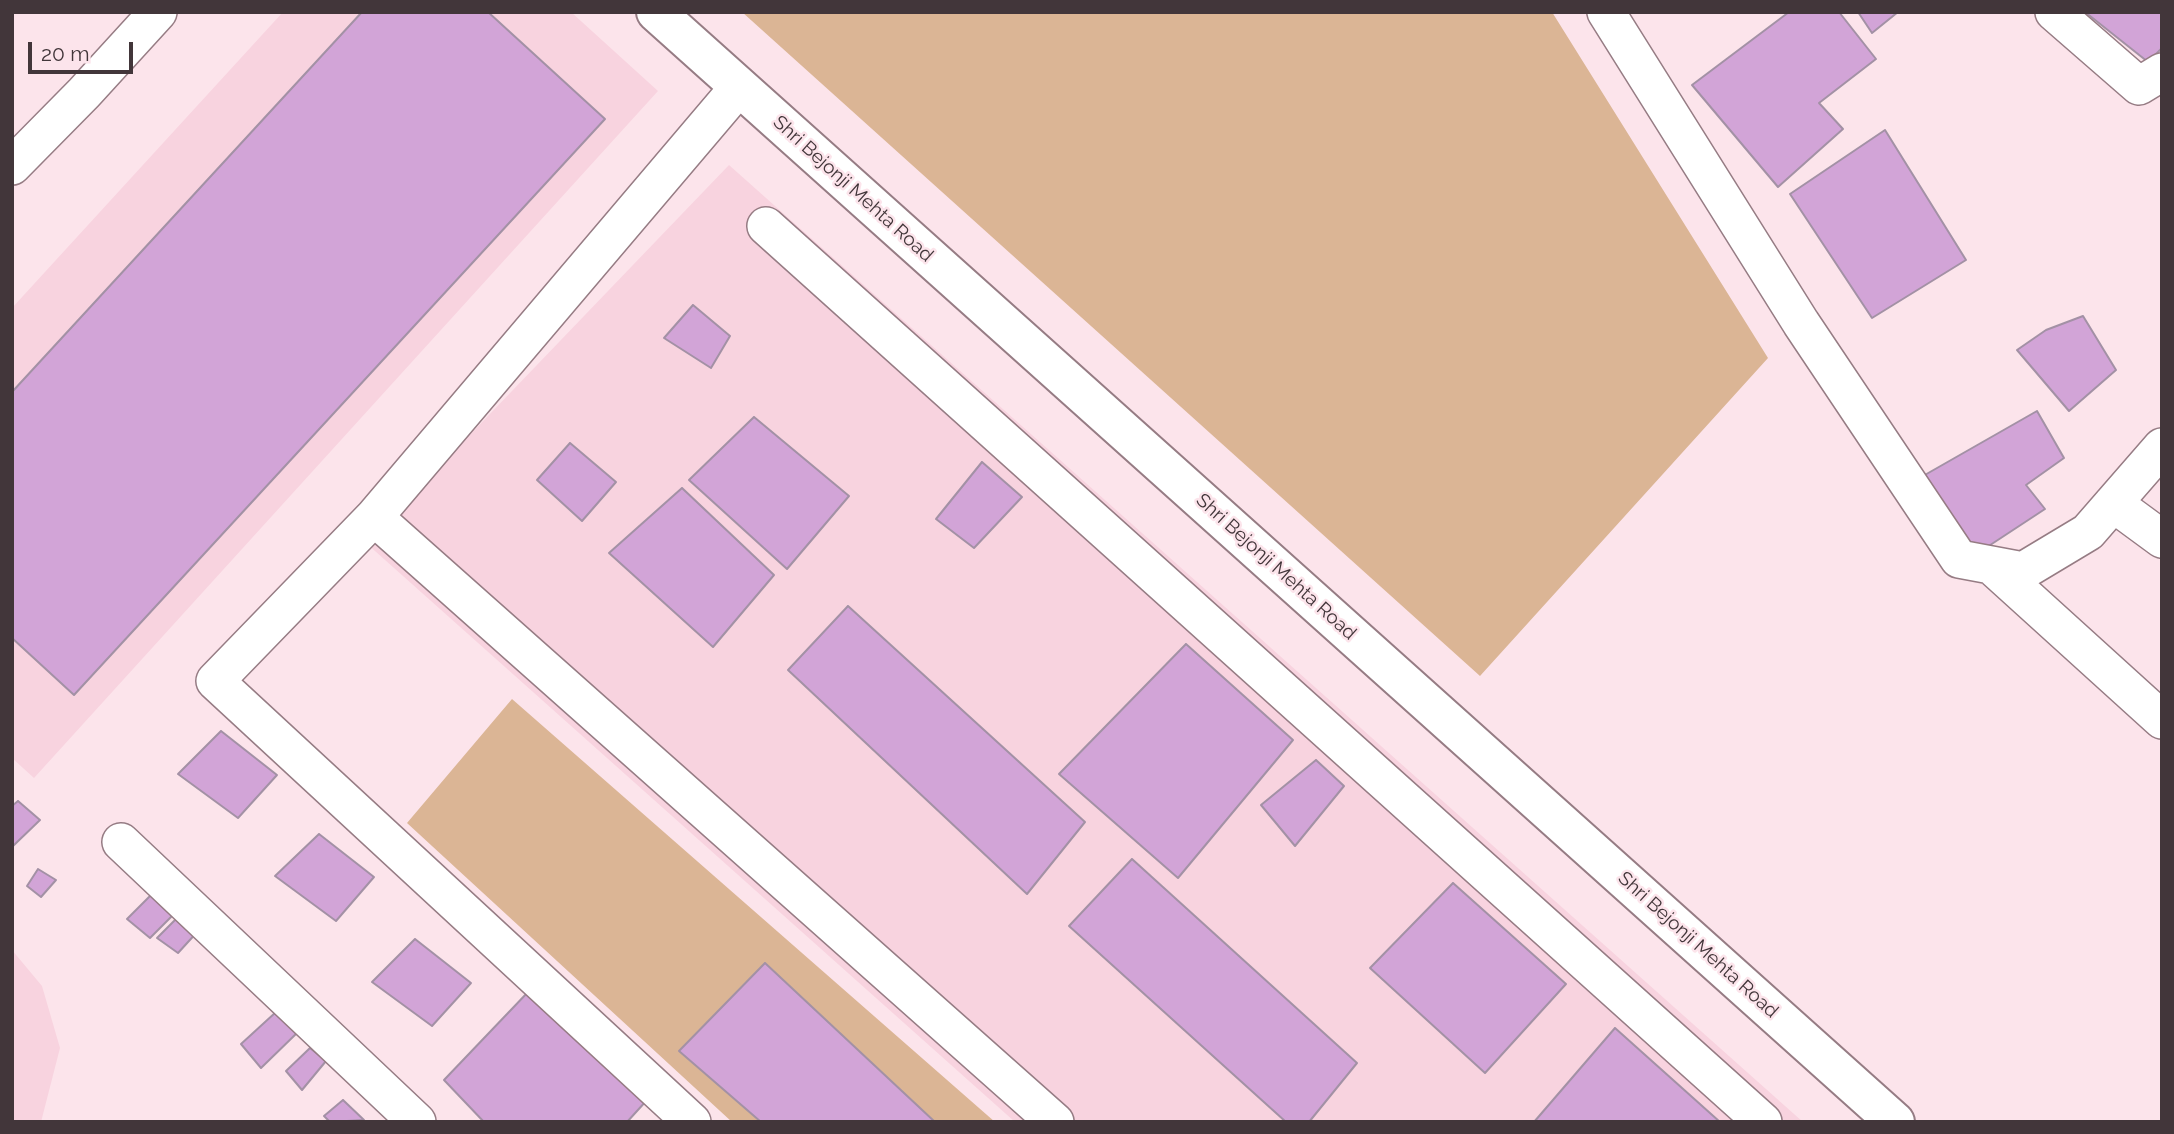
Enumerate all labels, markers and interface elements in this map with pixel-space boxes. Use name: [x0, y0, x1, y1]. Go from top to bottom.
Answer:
scale bar: [32, 28, 136, 72]
text: 20 m: [41, 41, 89, 66]
street label: Shri Bejonji Mehta Road: [768, 111, 938, 267]
street label: Shri Bejonji Mehta Road: [1191, 489, 1361, 645]
street label: Shri Bejonji Mehta Road: [1613, 867, 1783, 1023]

